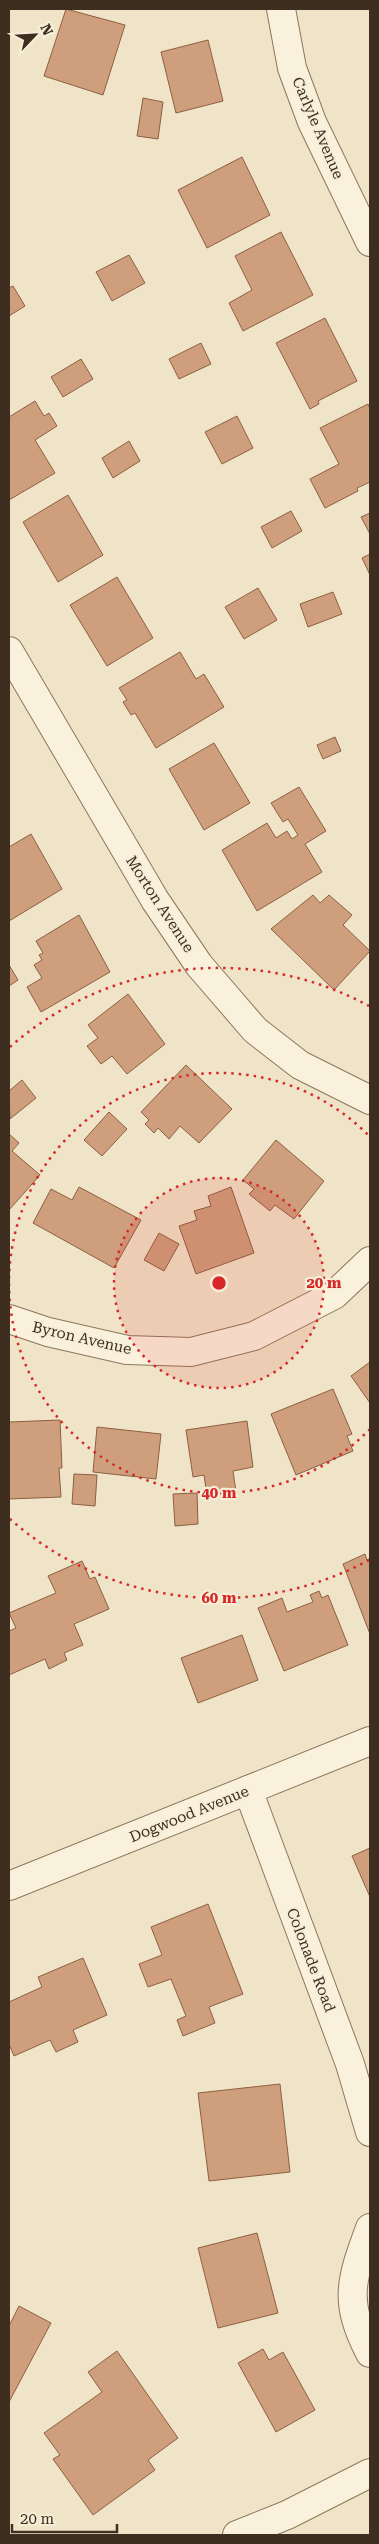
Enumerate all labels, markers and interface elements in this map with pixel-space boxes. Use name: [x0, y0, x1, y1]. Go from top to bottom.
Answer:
north arrow: [10, 10, 60, 60]
text: N: [37, 21, 56, 38]
street label: Carlyle Avenue: [288, 74, 348, 182]
street label: Morton Avenue: [122, 852, 198, 956]
centre of rings: [210, 1274, 228, 1292]
text: 20 m: [306, 1274, 342, 1292]
street label: Byron Avenue: [31, 1318, 133, 1358]
text: 40 m: [201, 1484, 237, 1502]
text: 60 m: [201, 1589, 237, 1607]
street label: Dogwood Avenue: [127, 1782, 251, 1846]
street label: Colonade Road: [283, 1905, 339, 2015]
scale bar: [12, 2502, 118, 2534]
text: 20 m: [20, 2510, 55, 2528]

